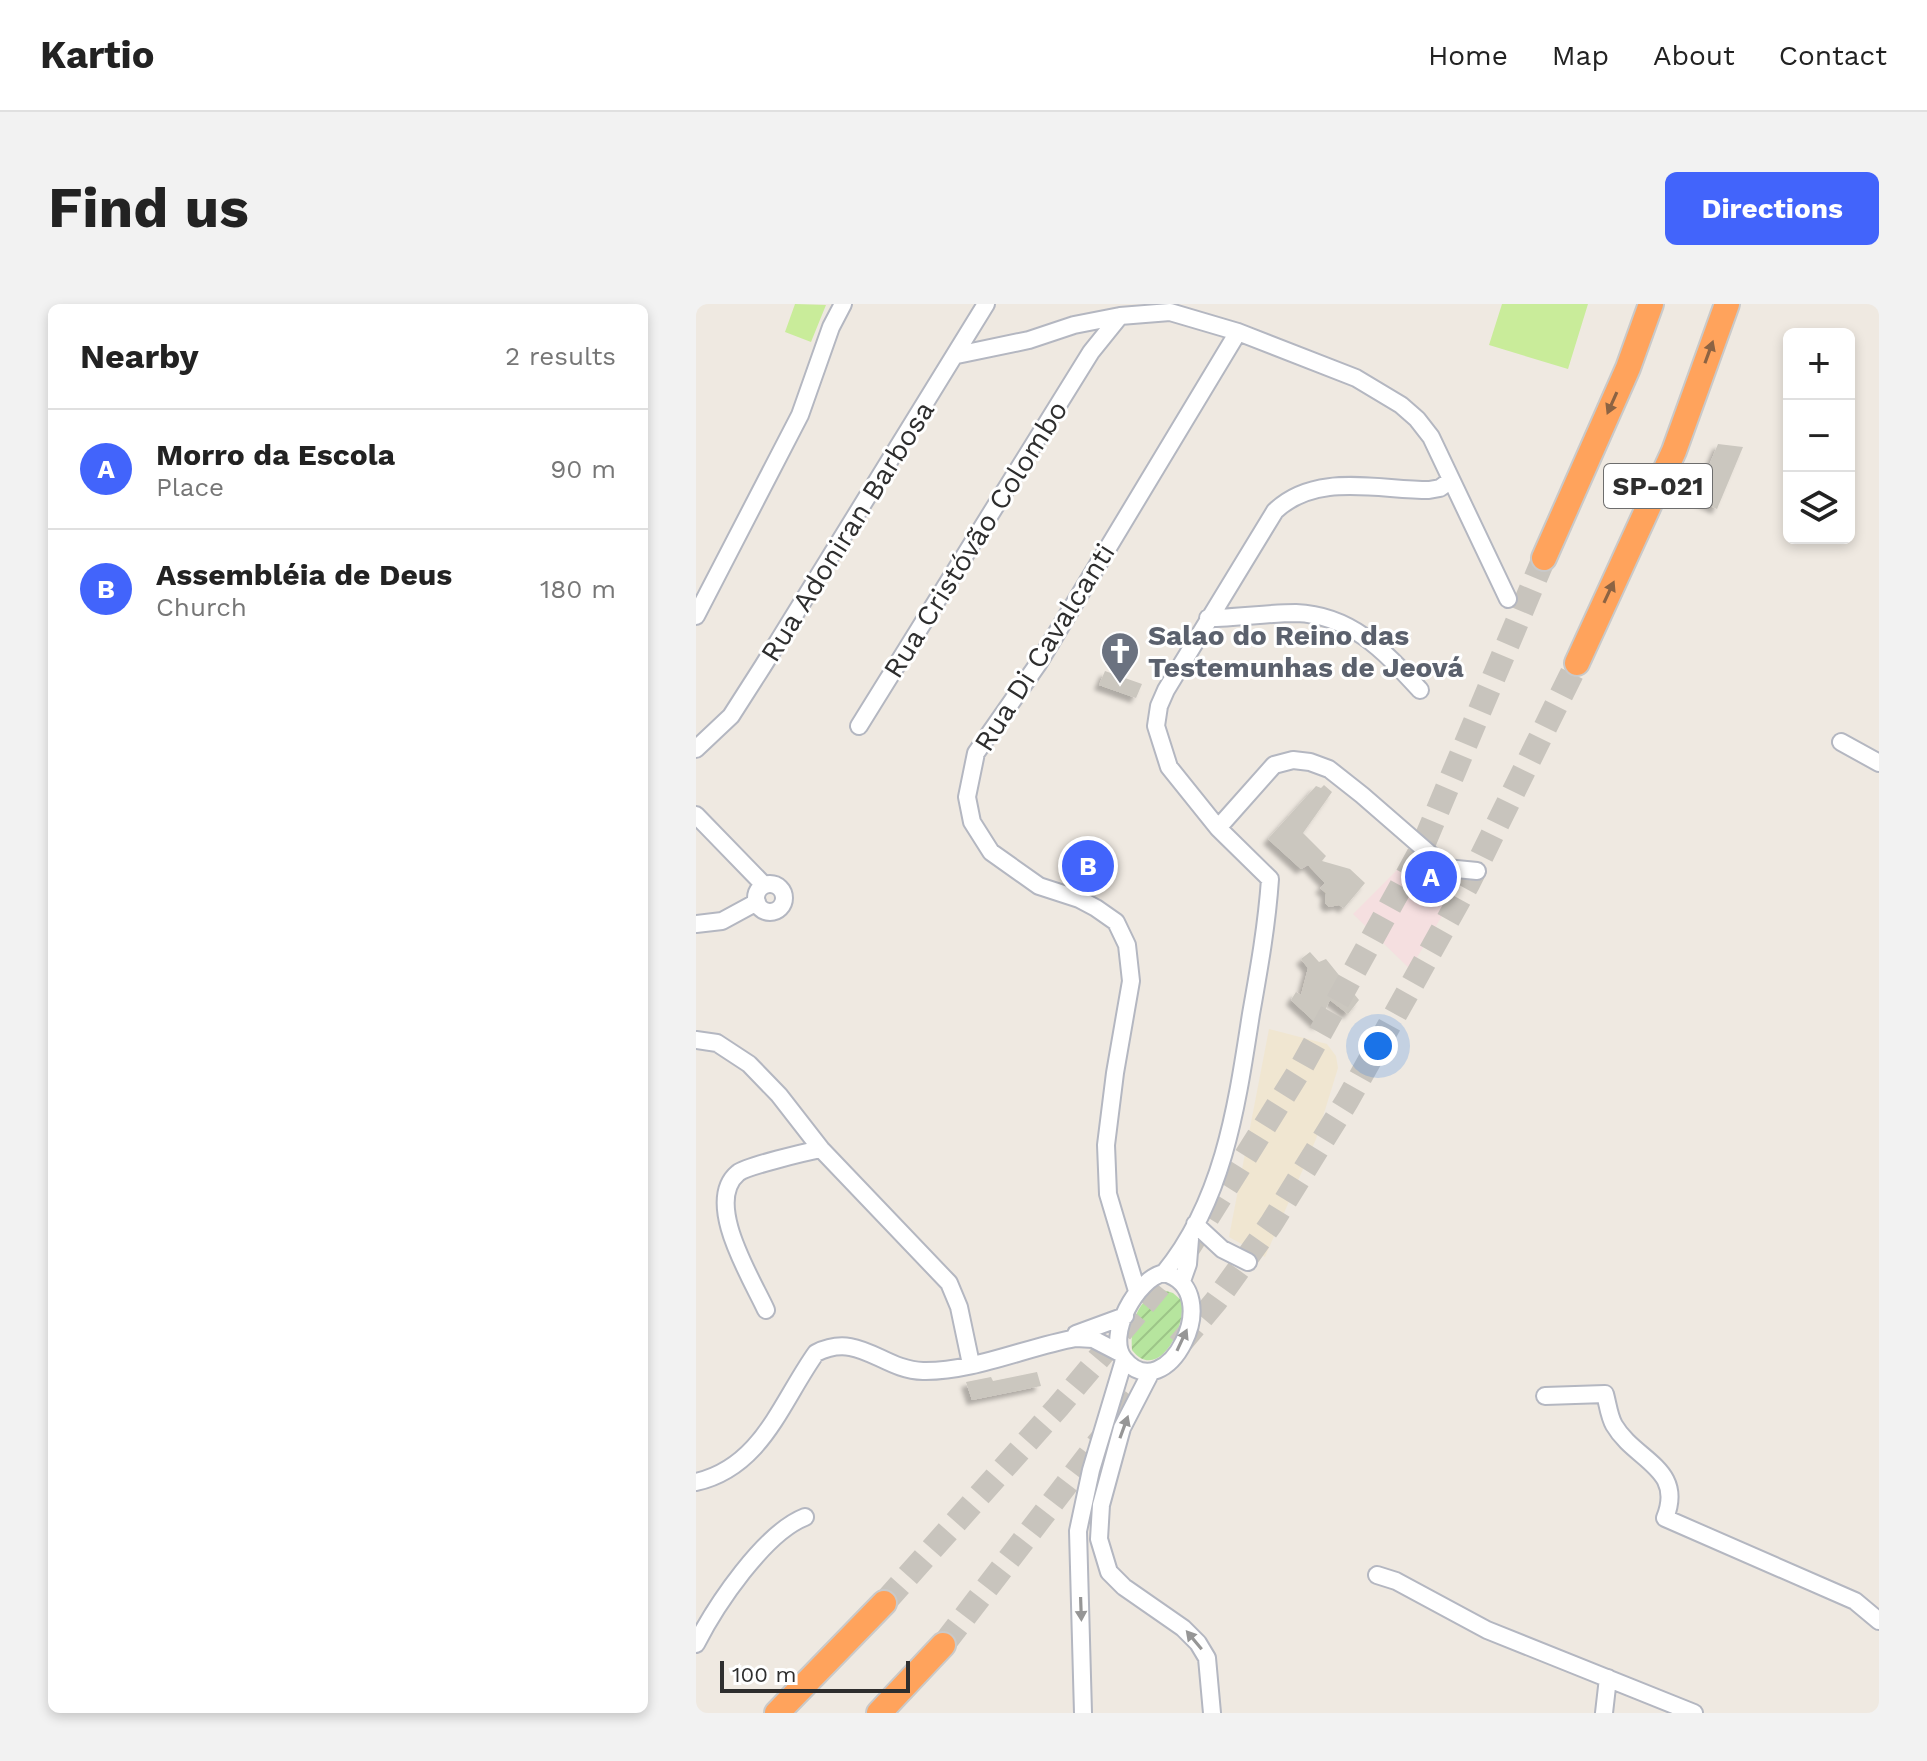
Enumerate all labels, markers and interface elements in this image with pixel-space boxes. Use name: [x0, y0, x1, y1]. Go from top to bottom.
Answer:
text: Kartio: [40, 33, 154, 77]
text: Home: [1428, 39, 1508, 72]
text: Map: [1552, 39, 1609, 72]
text: About: [1653, 39, 1735, 72]
text: Contact: [1779, 39, 1887, 72]
button: Directions: [1665, 172, 1879, 245]
text: Find us: [48, 175, 249, 241]
map controls: [1783, 328, 1855, 544]
button: +: [1783, 328, 1855, 400]
text: Nearby: [80, 336, 199, 376]
one-way arrow: [1704, 340, 1716, 364]
text: 2 results: [505, 341, 616, 371]
one-way arrow: [1606, 391, 1619, 414]
street label: Rua Adoniran Barbosa: [754, 395, 941, 668]
street label: Rua Cristóvão Colombo: [877, 395, 1074, 684]
button: −: [1783, 400, 1855, 472]
text: Morro da Escola: [156, 437, 395, 472]
text: A: [97, 454, 115, 484]
text: 90 m: [550, 454, 616, 484]
road number: SP-021: [1604, 464, 1712, 508]
text: Place: [156, 472, 224, 502]
button: layers: [1783, 472, 1855, 544]
street label: Rua Di Cavalcanti: [967, 537, 1122, 757]
text: Assembléia de Deus: [156, 557, 452, 592]
text: B: [97, 574, 115, 604]
text: 180 m: [540, 574, 616, 604]
one-way arrow: [1602, 580, 1616, 604]
text: Church: [156, 592, 247, 622]
place label: Salao do Reino das Testemunhas de Jeová: [1148, 619, 1465, 684]
church icon: Salao do Reino das Testemunhas de Jeová: [1099, 630, 1141, 685]
pin: B: [1062, 836, 1114, 896]
pin: A: [1405, 847, 1457, 907]
your location: [1358, 1026, 1398, 1066]
one-way arrow: [1175, 1329, 1189, 1352]
one-way arrow: [1119, 1415, 1131, 1439]
one-way arrow: [1074, 1597, 1087, 1622]
one-way arrow: [1186, 1630, 1203, 1650]
scale bar: [720, 1657, 910, 1693]
text: 100 m: [732, 1662, 796, 1687]

